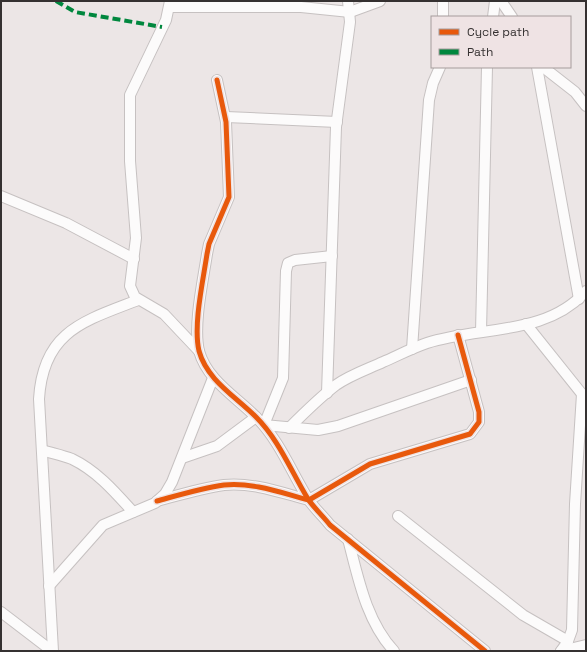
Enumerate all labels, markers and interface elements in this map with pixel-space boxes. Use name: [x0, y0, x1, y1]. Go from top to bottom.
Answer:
legend: [431, 16, 571, 68]
text: Cycle path: [467, 24, 529, 40]
text: Path: [467, 44, 493, 60]

